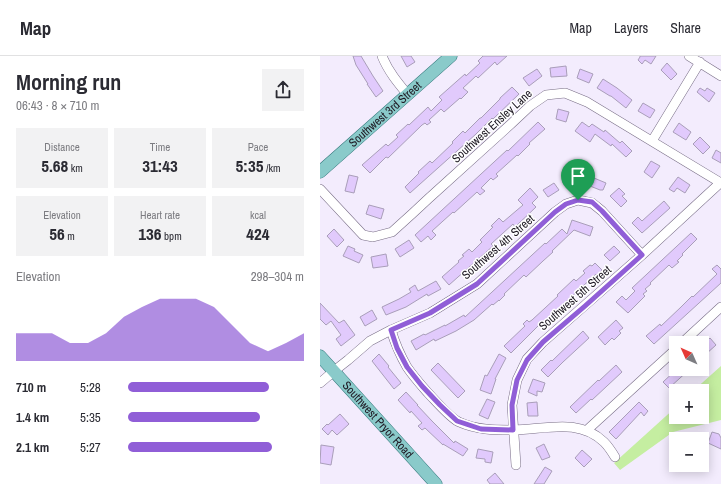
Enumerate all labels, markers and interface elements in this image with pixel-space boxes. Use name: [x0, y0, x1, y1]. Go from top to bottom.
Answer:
text: Map: [20, 15, 51, 41]
text: Map: [570, 19, 592, 37]
text: Layers: [614, 19, 648, 37]
text: Share: [670, 19, 701, 37]
text: Morning run: [16, 67, 121, 97]
button: share: [262, 69, 304, 111]
street label: Southwest 3rd Street: [345, 78, 425, 151]
street label: Southwest Ensley Lane: [448, 86, 536, 166]
text: 06:43 · 8 × 710 m: [16, 97, 99, 114]
text: Distance: [44, 140, 80, 154]
text: Time: [150, 140, 170, 154]
text: Pace: [248, 140, 268, 154]
text: 5.68: [41, 154, 68, 177]
text: 31:43: [142, 154, 178, 177]
text: 5:35: [236, 154, 263, 177]
pin: [561, 159, 595, 200]
text: km: [68, 161, 83, 175]
text: /km: [263, 161, 280, 175]
icon: arrive: [567, 165, 589, 187]
text: Elevation: [43, 208, 81, 222]
text: Heart rate: [140, 208, 180, 222]
text: kcal: [250, 208, 266, 222]
street label: Southwest 4th Street: [458, 211, 538, 283]
text: 56: [49, 222, 65, 245]
text: 136: [138, 222, 162, 245]
text: 424: [246, 222, 270, 245]
text: m: [65, 229, 75, 243]
text: bpm: [162, 229, 182, 243]
street label: Southwest 5th Street: [535, 262, 615, 334]
text: Elevation: [16, 268, 60, 285]
text: 298–304 m: [251, 268, 304, 285]
north arrow: [669, 336, 709, 376]
map controls: [669, 336, 709, 472]
street label: Southwest Pryor Road: [339, 378, 417, 462]
text: 710 m: [16, 379, 46, 396]
text: 5:28: [80, 379, 101, 396]
button: +: [669, 384, 709, 424]
text: 1.4 km: [16, 409, 49, 426]
text: 5:35: [80, 409, 101, 426]
button: −: [669, 432, 709, 472]
text: 2.1 km: [16, 439, 49, 456]
text: 5:27: [80, 439, 101, 456]

